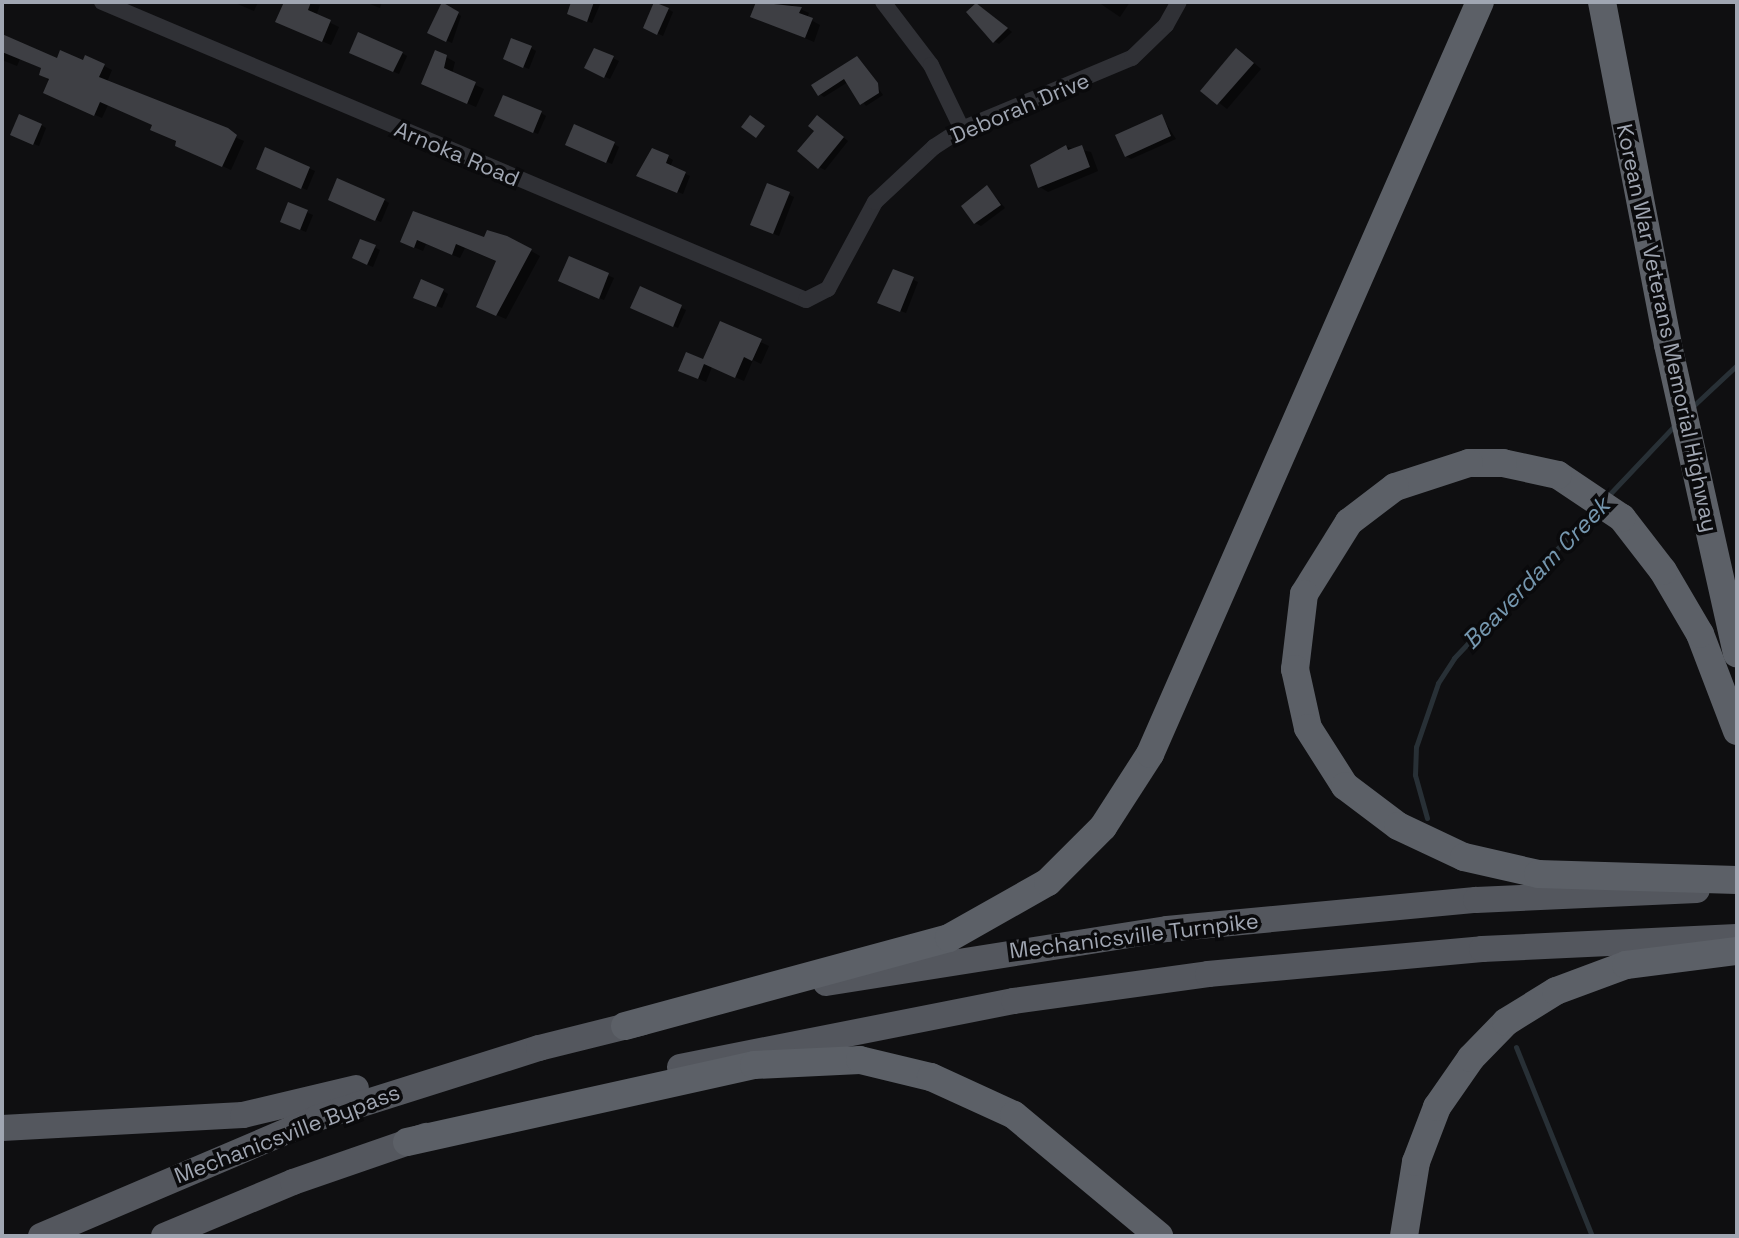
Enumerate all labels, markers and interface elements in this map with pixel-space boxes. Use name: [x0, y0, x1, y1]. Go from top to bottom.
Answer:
street label: Deborah Drive: [947, 67, 1093, 149]
street label: Arnoka Road: [391, 116, 523, 192]
street label: Korean War Veterans Memorial Highway: [1611, 121, 1723, 535]
water label: Beaverdam Creek: [1456, 491, 1616, 655]
street label: Mechanicsville Turnpike: [1008, 908, 1260, 964]
street label: Mechanicsville Bypass: [171, 1079, 403, 1189]

